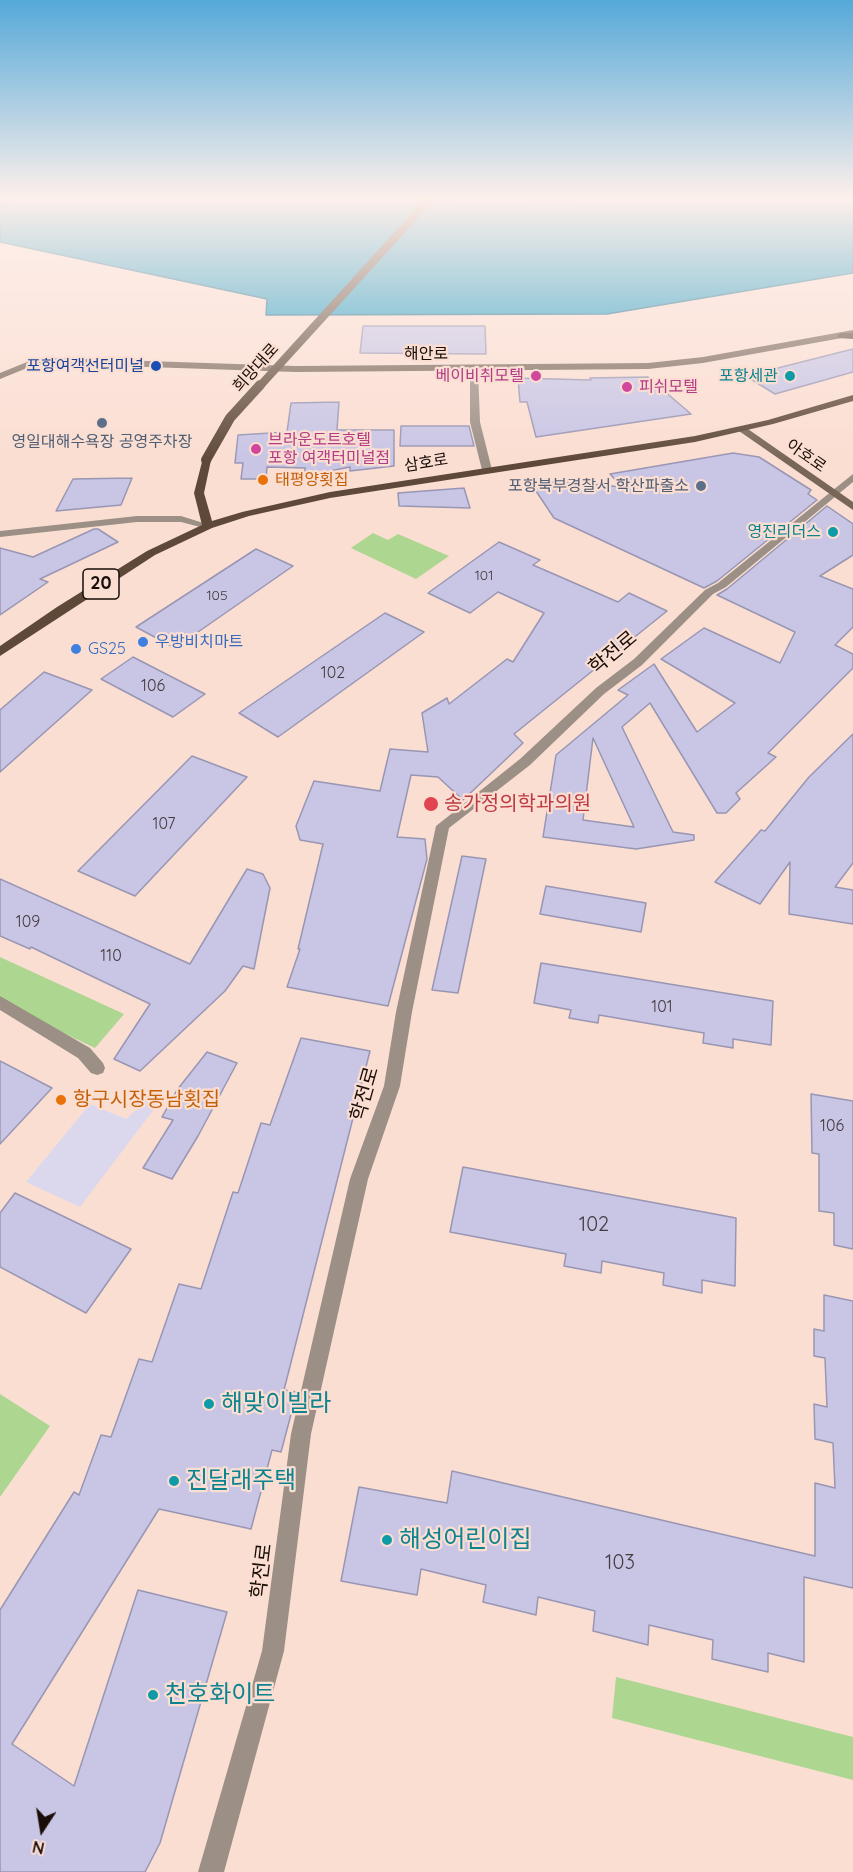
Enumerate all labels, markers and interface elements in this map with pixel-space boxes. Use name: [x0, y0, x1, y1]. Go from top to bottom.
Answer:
street label: 희망대로: [229, 340, 283, 396]
street label: 해안로: [404, 344, 448, 364]
place label: 포항여객선터미널: [26, 356, 144, 376]
marker: 포항여객선터미널: [149, 359, 163, 373]
place label: 베이비취모텔: [436, 366, 524, 386]
place label: 포항세관: [719, 366, 778, 386]
marker: 베이비취모텔: [529, 369, 543, 383]
marker: 포항세관: [783, 369, 797, 383]
place label: 피쉬모텔: [639, 377, 698, 397]
marker: 피쉬모텔: [620, 380, 634, 394]
marker: 영일대해수욕장 공영주차장: [95, 416, 109, 430]
place label: 브라운도트호텔 포항 여객터미널점: [268, 430, 390, 468]
place label: 영일대해수욕장 공영주차장: [11, 432, 193, 452]
street label: 아호로: [782, 435, 830, 477]
marker: 브라운도트호텔 포항 여객터미널점: [249, 442, 263, 456]
street label: 삼호로: [403, 450, 449, 476]
place label: 태평양횟집: [275, 470, 349, 490]
marker: 태평양횟집: [256, 473, 270, 487]
place label: 포항북부경찰서 학산파출소: [508, 476, 689, 496]
marker: 포항북부경찰서 학산파출소: [694, 479, 708, 493]
place label: 영진리더스: [747, 522, 821, 542]
marker: 영진리더스: [826, 525, 840, 539]
house number: 101: [475, 568, 493, 584]
road number: 20: [83, 569, 119, 599]
house number: 105: [206, 588, 228, 604]
street label: 학전로: [584, 626, 642, 680]
place label: 우방비치마트: [155, 632, 243, 652]
marker: 우방비치마트: [136, 635, 150, 649]
place label: GS25: [88, 639, 126, 659]
marker: GS25: [69, 642, 83, 656]
house number: 102: [321, 663, 345, 683]
house number: 106: [141, 676, 165, 696]
place label: 송가정의학과의원: [444, 792, 591, 816]
marker: 송가정의학과의원: [422, 795, 440, 813]
house number: 107: [153, 814, 175, 834]
house number: 109: [16, 912, 40, 932]
house number: 110: [100, 946, 122, 966]
house number: 101: [651, 997, 673, 1017]
street label: 학전로: [346, 1064, 384, 1124]
place label: 항구시장동남횟집: [73, 1088, 220, 1112]
marker: 항구시장동남횟집: [54, 1093, 68, 1107]
house number: 106: [820, 1116, 844, 1136]
house number: 102: [579, 1213, 609, 1237]
place label: 해맞이빌라: [221, 1390, 331, 1418]
marker: 해맞이빌라: [202, 1397, 216, 1411]
place label: 진달래주택: [186, 1467, 296, 1495]
marker: 진달래주택: [167, 1474, 181, 1488]
place label: 해성어린이집: [399, 1526, 531, 1554]
marker: 해성어린이집: [380, 1533, 394, 1547]
street label: 학전로: [247, 1542, 277, 1600]
house number: 103: [605, 1551, 635, 1575]
place label: 천호화이트: [165, 1681, 275, 1709]
marker: 천호화이트: [146, 1688, 160, 1702]
north arrow: [12, 1800, 72, 1860]
text: N: [30, 1837, 46, 1859]

